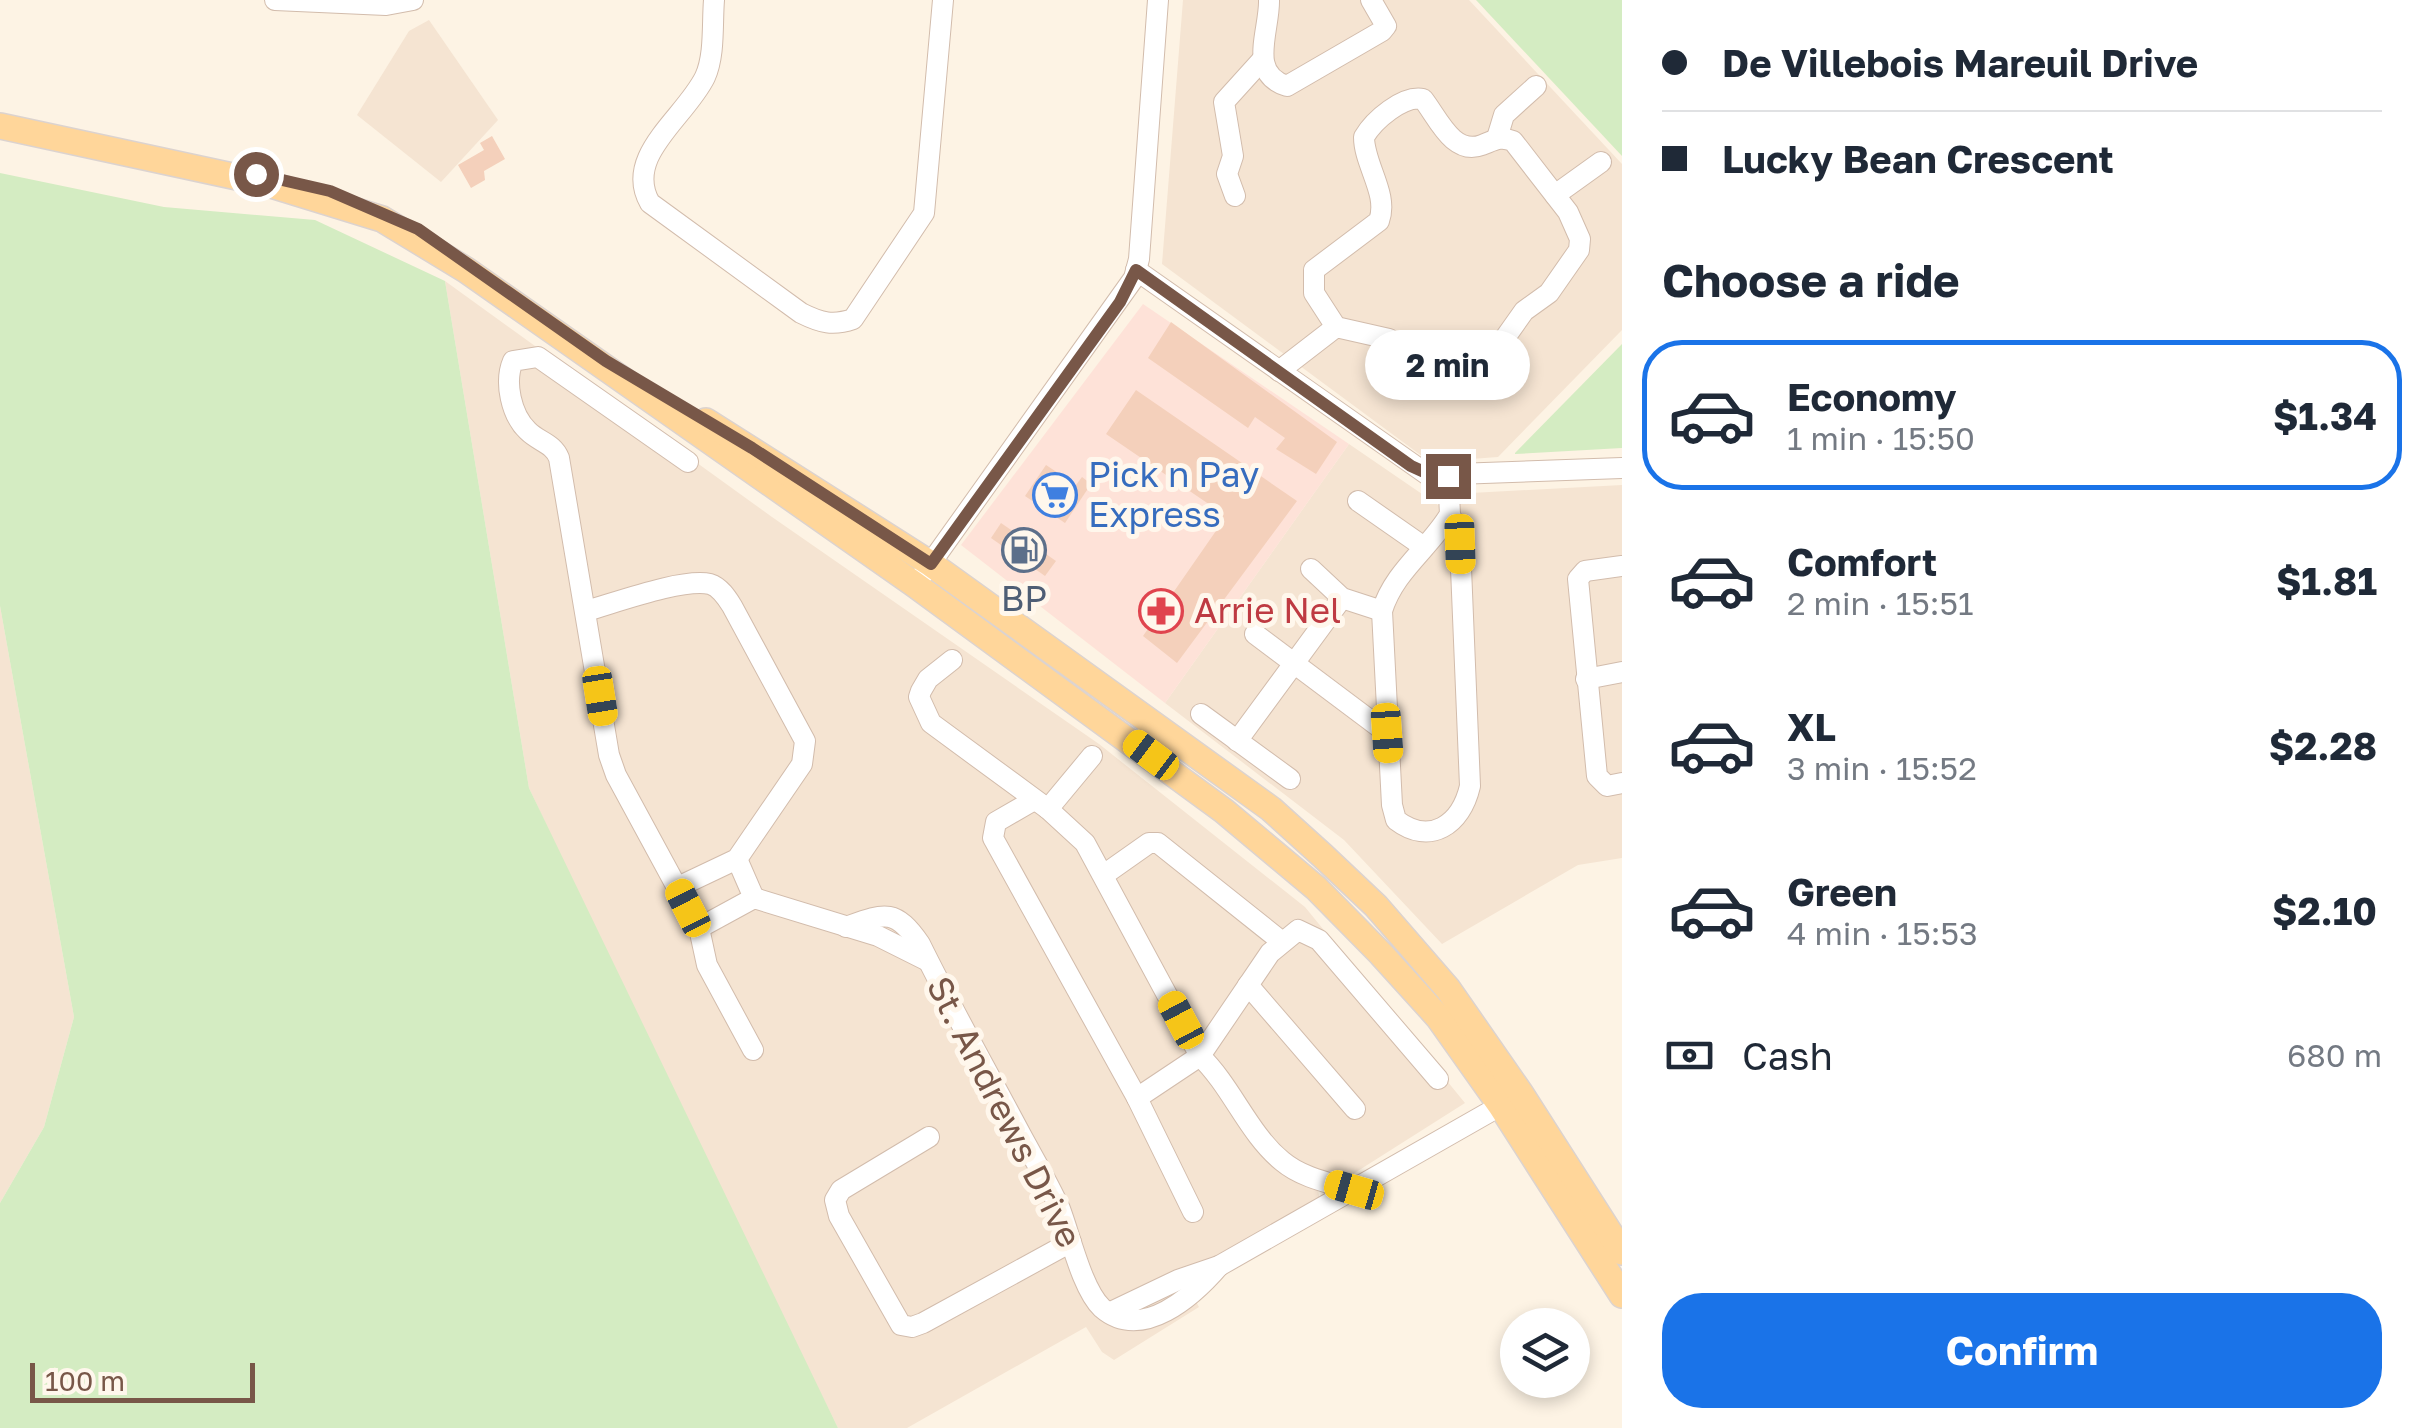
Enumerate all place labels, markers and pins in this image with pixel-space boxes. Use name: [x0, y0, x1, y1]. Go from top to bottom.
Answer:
place label: Pick n Pay Express: [1088, 453, 1259, 535]
supermarket icon: Pick n Pay Express: [1032, 472, 1078, 518]
fuel station icon: BP: [1001, 527, 1047, 573]
place label: BP: [1001, 577, 1047, 619]
pharmacy icon: Arrie Nel: [1138, 588, 1184, 634]
place label: Arrie Nel: [1194, 589, 1341, 631]

